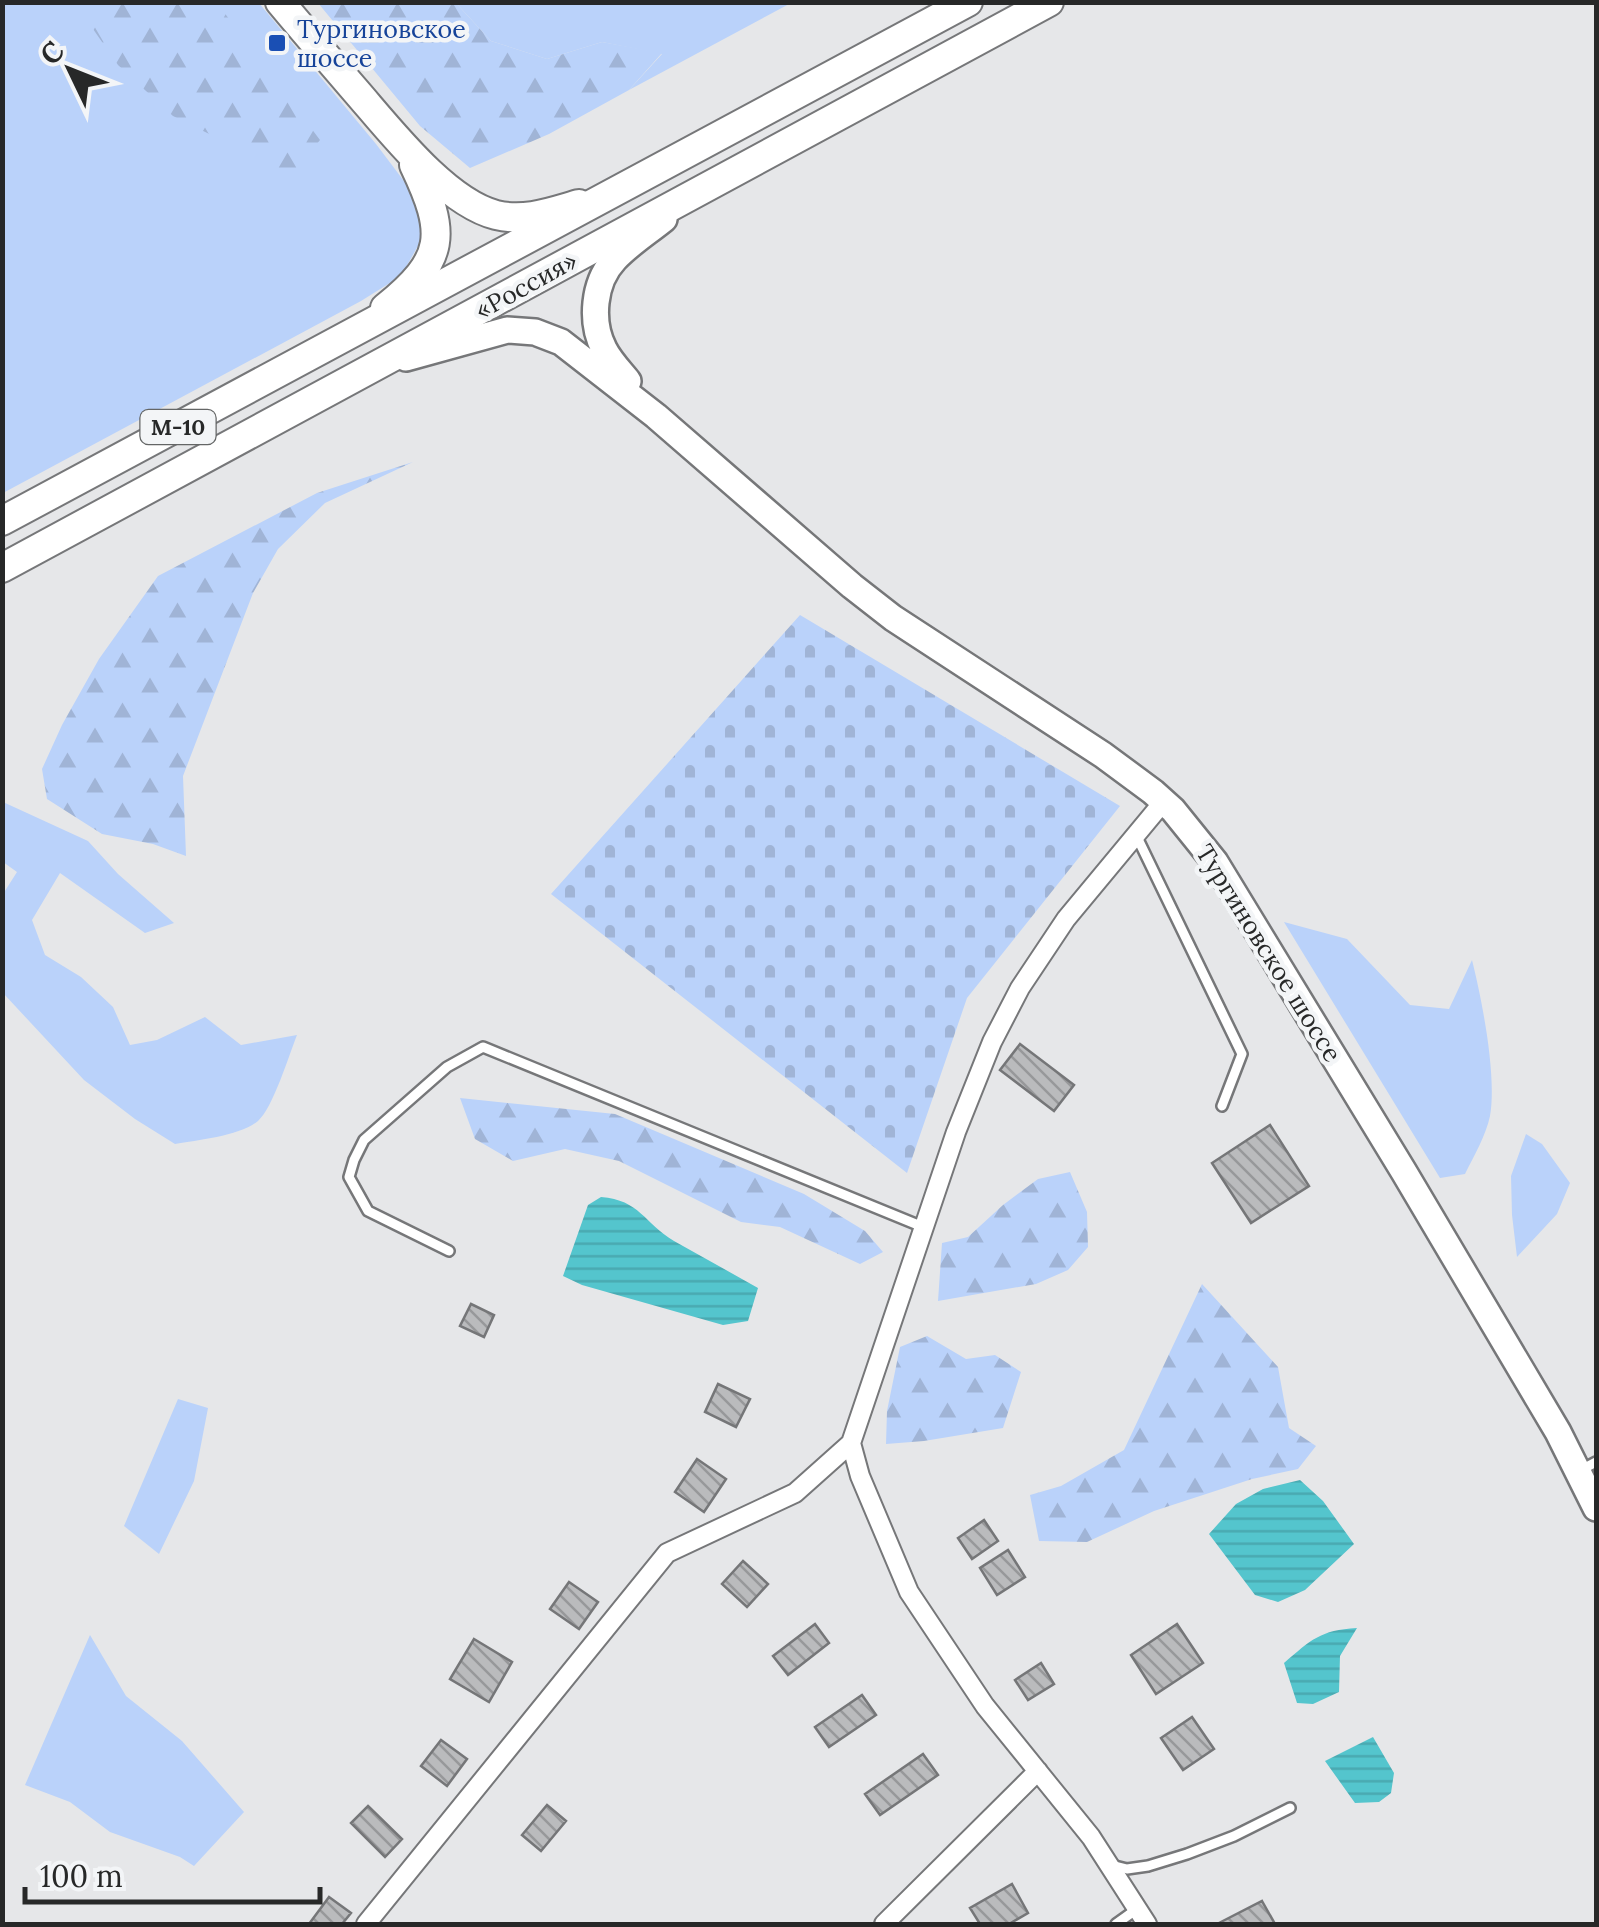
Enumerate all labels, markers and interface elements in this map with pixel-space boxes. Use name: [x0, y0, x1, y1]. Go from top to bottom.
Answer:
place label: Тургиновское шоссе: [297, 13, 466, 74]
north arrow: [20, 20, 120, 120]
marker: Тургиновское шоссе: [266, 32, 288, 54]
text: С: [32, 33, 72, 72]
street label: «Россия»: [469, 244, 583, 326]
road number: М-10: [140, 410, 216, 444]
street label: Тургиновское шоссе: [1189, 838, 1349, 1068]
scale bar: [25, 1842, 320, 1904]
text: 100 m: [40, 1857, 123, 1895]

